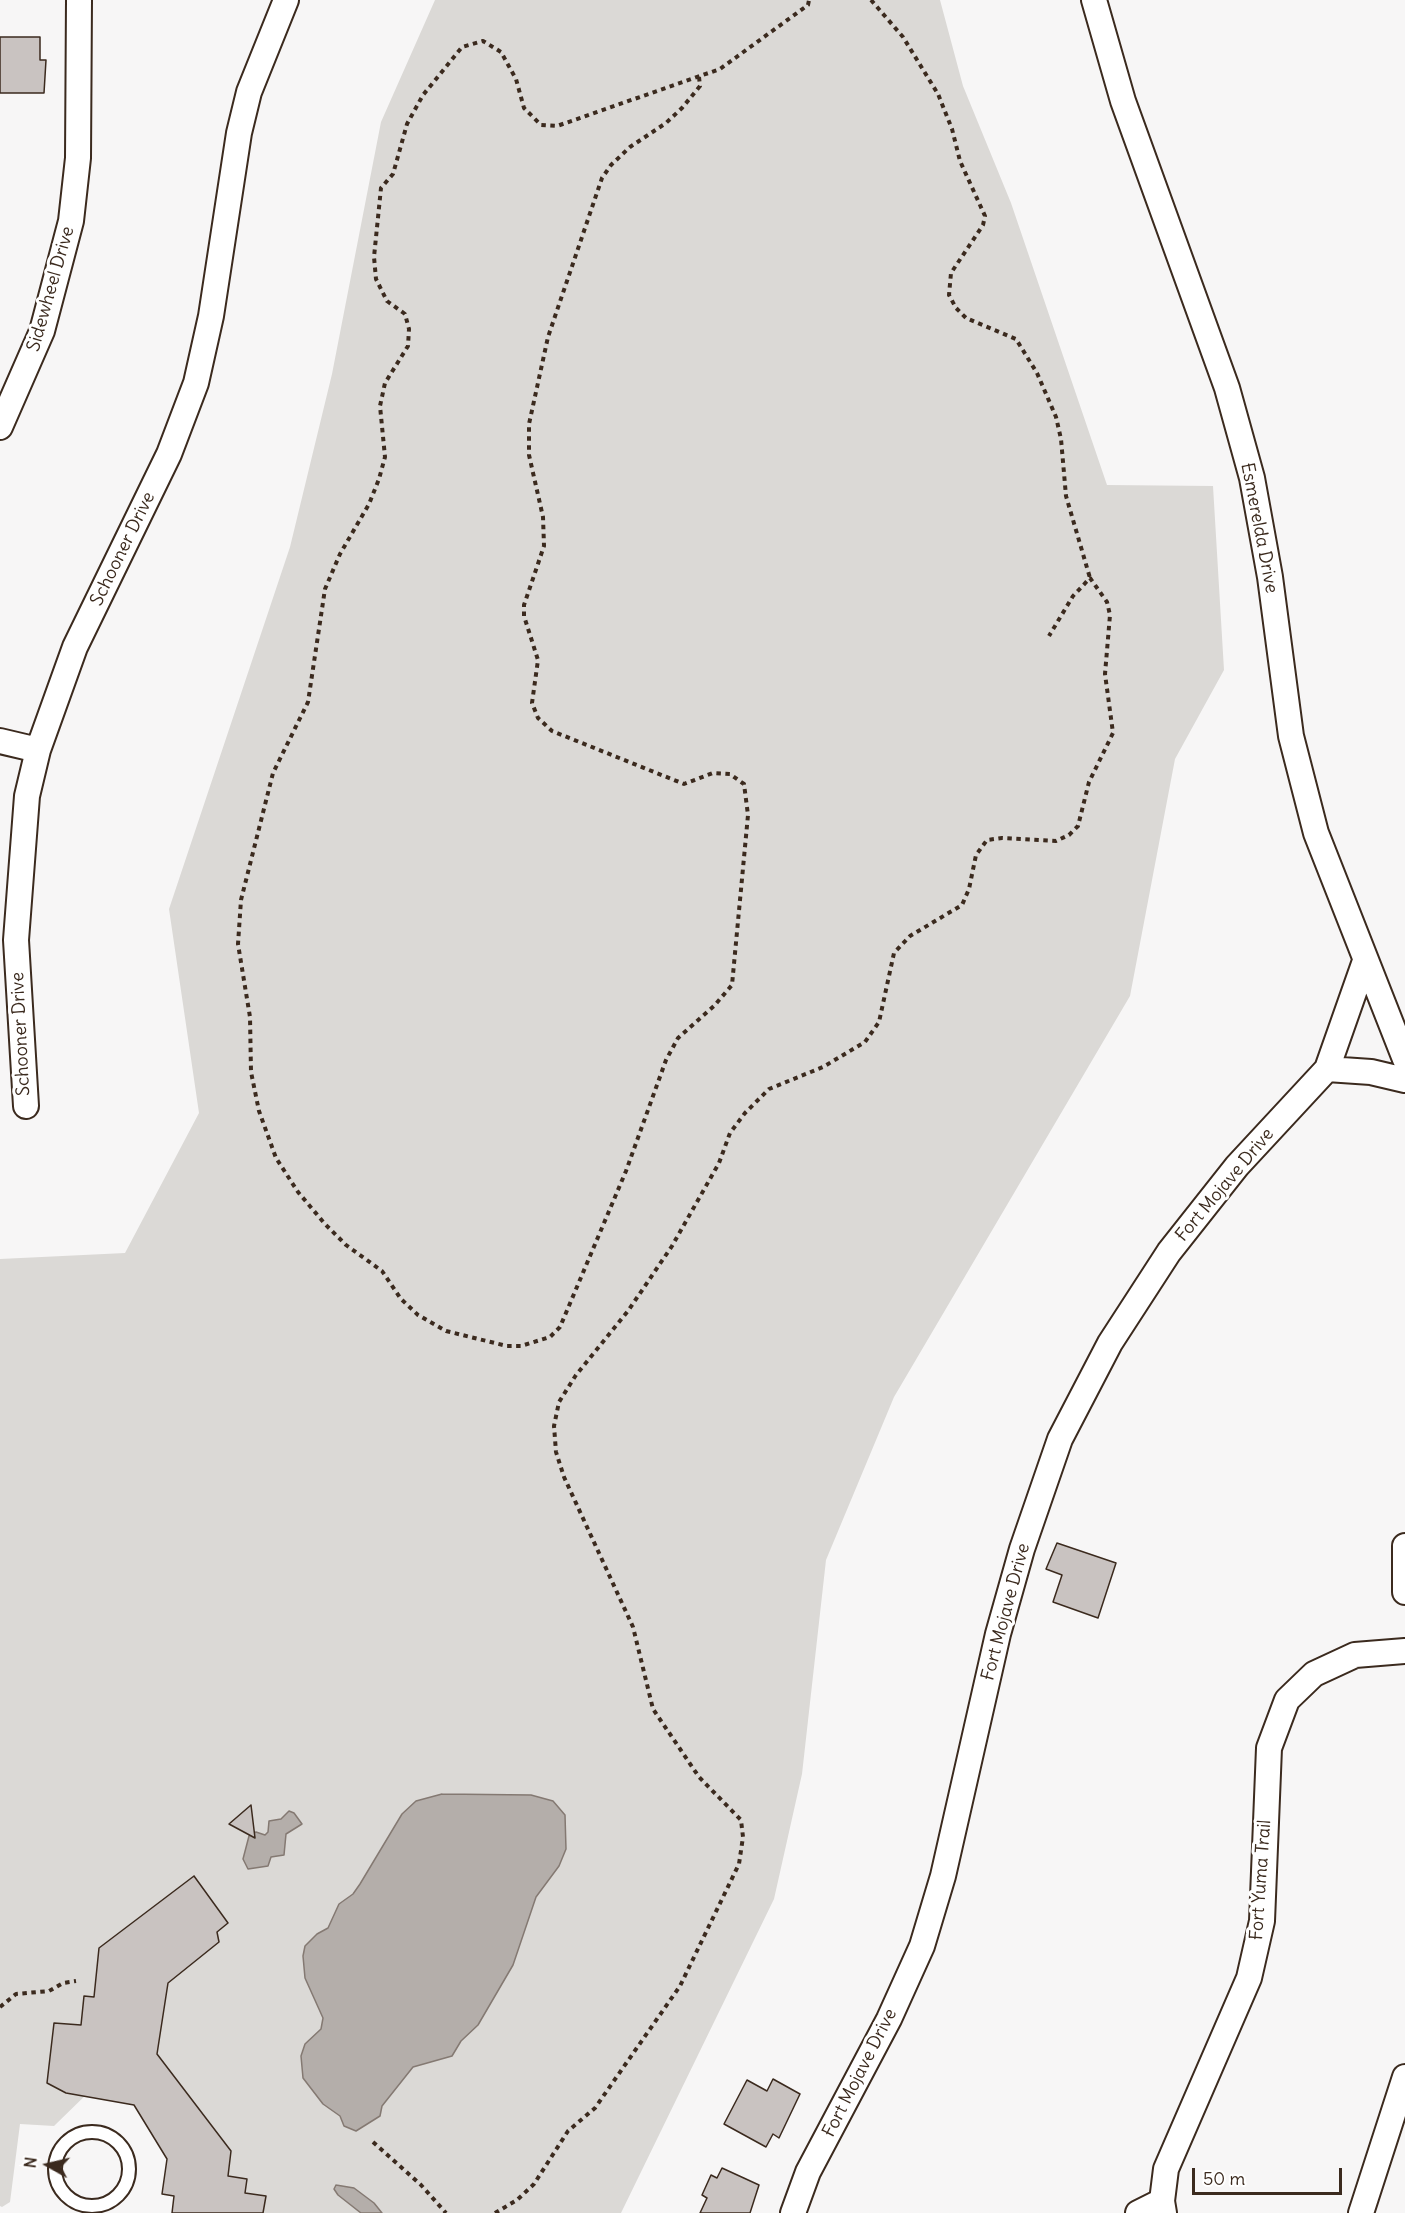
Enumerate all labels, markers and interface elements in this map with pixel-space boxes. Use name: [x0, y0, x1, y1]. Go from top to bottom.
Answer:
street label: Sidewheel Drive: [23, 224, 79, 354]
street label: Esmerelda Drive: [1236, 461, 1282, 595]
street label: Schooner Drive: [86, 488, 160, 610]
street label: Schooner Drive: [7, 971, 35, 1097]
street label: Fort Mojave Drive: [1171, 1124, 1279, 1246]
street label: Fort Mojave Drive: [977, 1541, 1035, 1683]
street label: Fort Yuma Trail: [1246, 1819, 1276, 1941]
street label: Fort Mojave Drive: [818, 2005, 902, 2141]
north arrow: [18, 2135, 78, 2195]
text: N: [20, 2156, 41, 2169]
scale bar: [1195, 2156, 1345, 2194]
text: 50 m: [1203, 2167, 1245, 2190]

